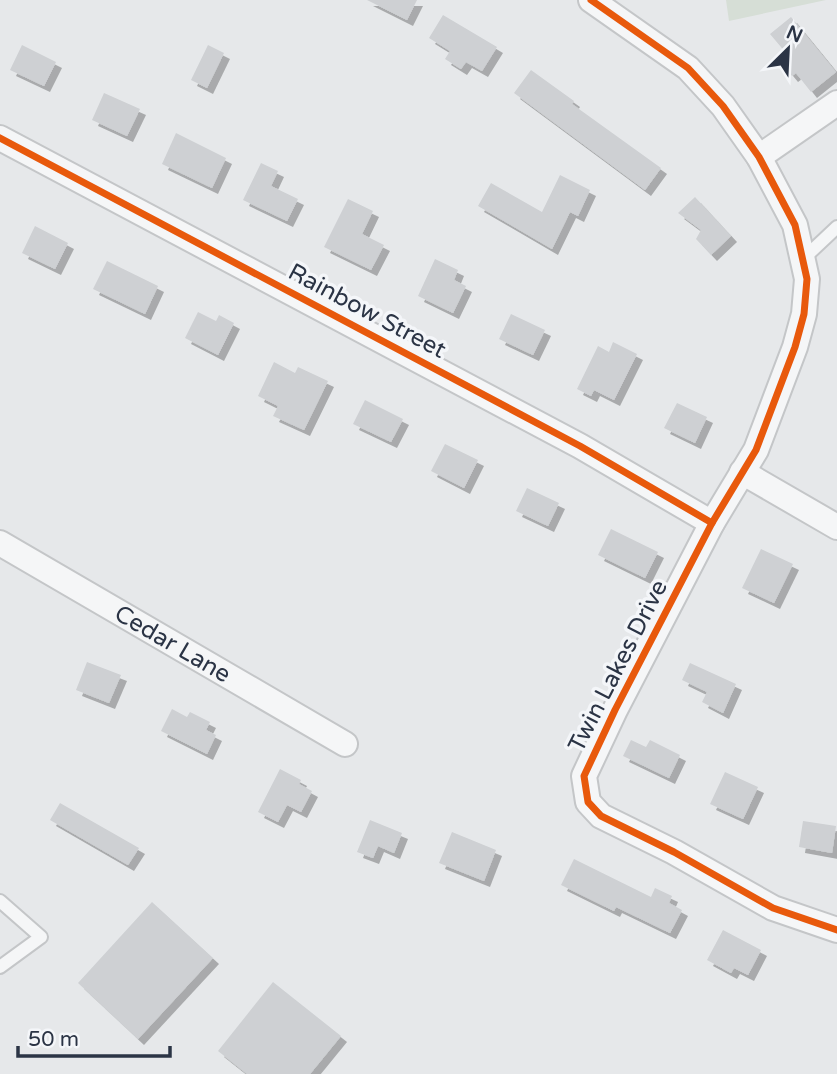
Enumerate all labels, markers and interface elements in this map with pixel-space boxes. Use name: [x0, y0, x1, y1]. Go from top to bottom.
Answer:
north arrow: [753, 14, 823, 84]
text: N: [783, 21, 806, 48]
street label: Rainbow Street: [283, 257, 451, 365]
street label: Twin Lakes Drive: [562, 575, 674, 757]
street label: Cedar Lane: [110, 599, 236, 689]
scale bar: [18, 1014, 170, 1058]
text: 50 m: [28, 1027, 79, 1052]

